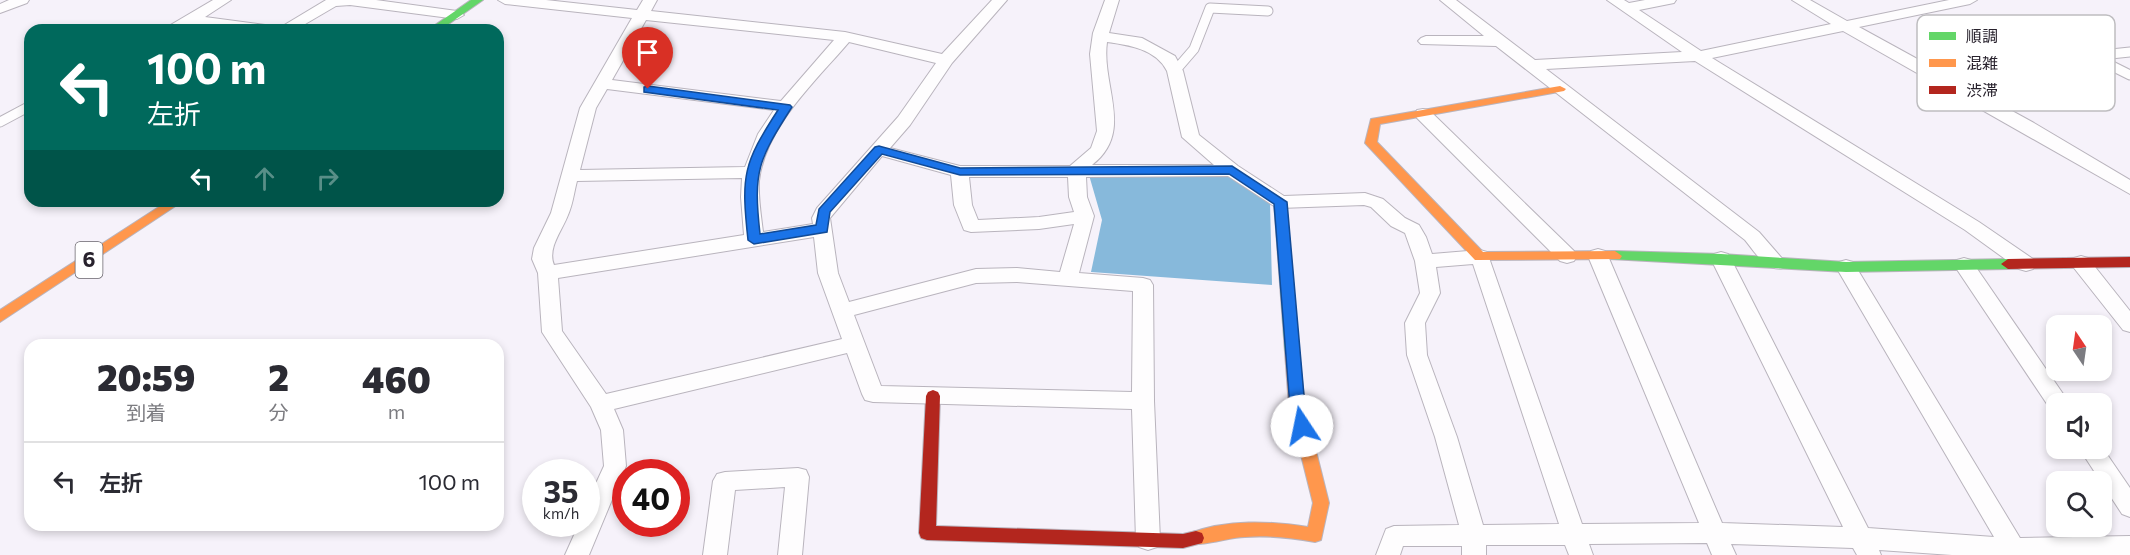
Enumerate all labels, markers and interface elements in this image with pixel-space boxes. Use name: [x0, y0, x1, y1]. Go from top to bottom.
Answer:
legend: [1917, 15, 2115, 111]
text: 順調: [1966, 26, 1998, 45]
pin: [622, 27, 673, 89]
icon: arrive: [631, 36, 664, 69]
text: 100 m: [147, 41, 267, 93]
icon: left: [48, 48, 126, 126]
text: 混雑: [1966, 53, 1998, 72]
text: 渋滞: [1966, 80, 1998, 99]
text: 左折: [147, 97, 201, 130]
icon: left: [185, 162, 218, 195]
icon: ahead: [248, 162, 281, 195]
icon: right: [311, 162, 344, 195]
road number: 6: [76, 242, 103, 278]
north arrow: [2046, 315, 2112, 381]
map controls: [2046, 315, 2112, 537]
text: 20:59: [97, 354, 195, 398]
text: 2: [268, 354, 289, 398]
text: 460: [362, 356, 431, 400]
button: sound: [2046, 393, 2112, 459]
position arrow: [1270, 394, 1334, 458]
text: m: [388, 399, 405, 423]
text: 到着: [126, 400, 166, 424]
text: 分: [269, 400, 289, 424]
speed limit sign: 40: [612, 459, 690, 537]
icon: left: [48, 465, 81, 498]
text: 100 m: [418, 468, 480, 495]
text: 左折: [99, 469, 143, 496]
button: search: [2046, 471, 2112, 537]
text: 35: [544, 472, 578, 509]
text: km/h: [543, 504, 579, 522]

